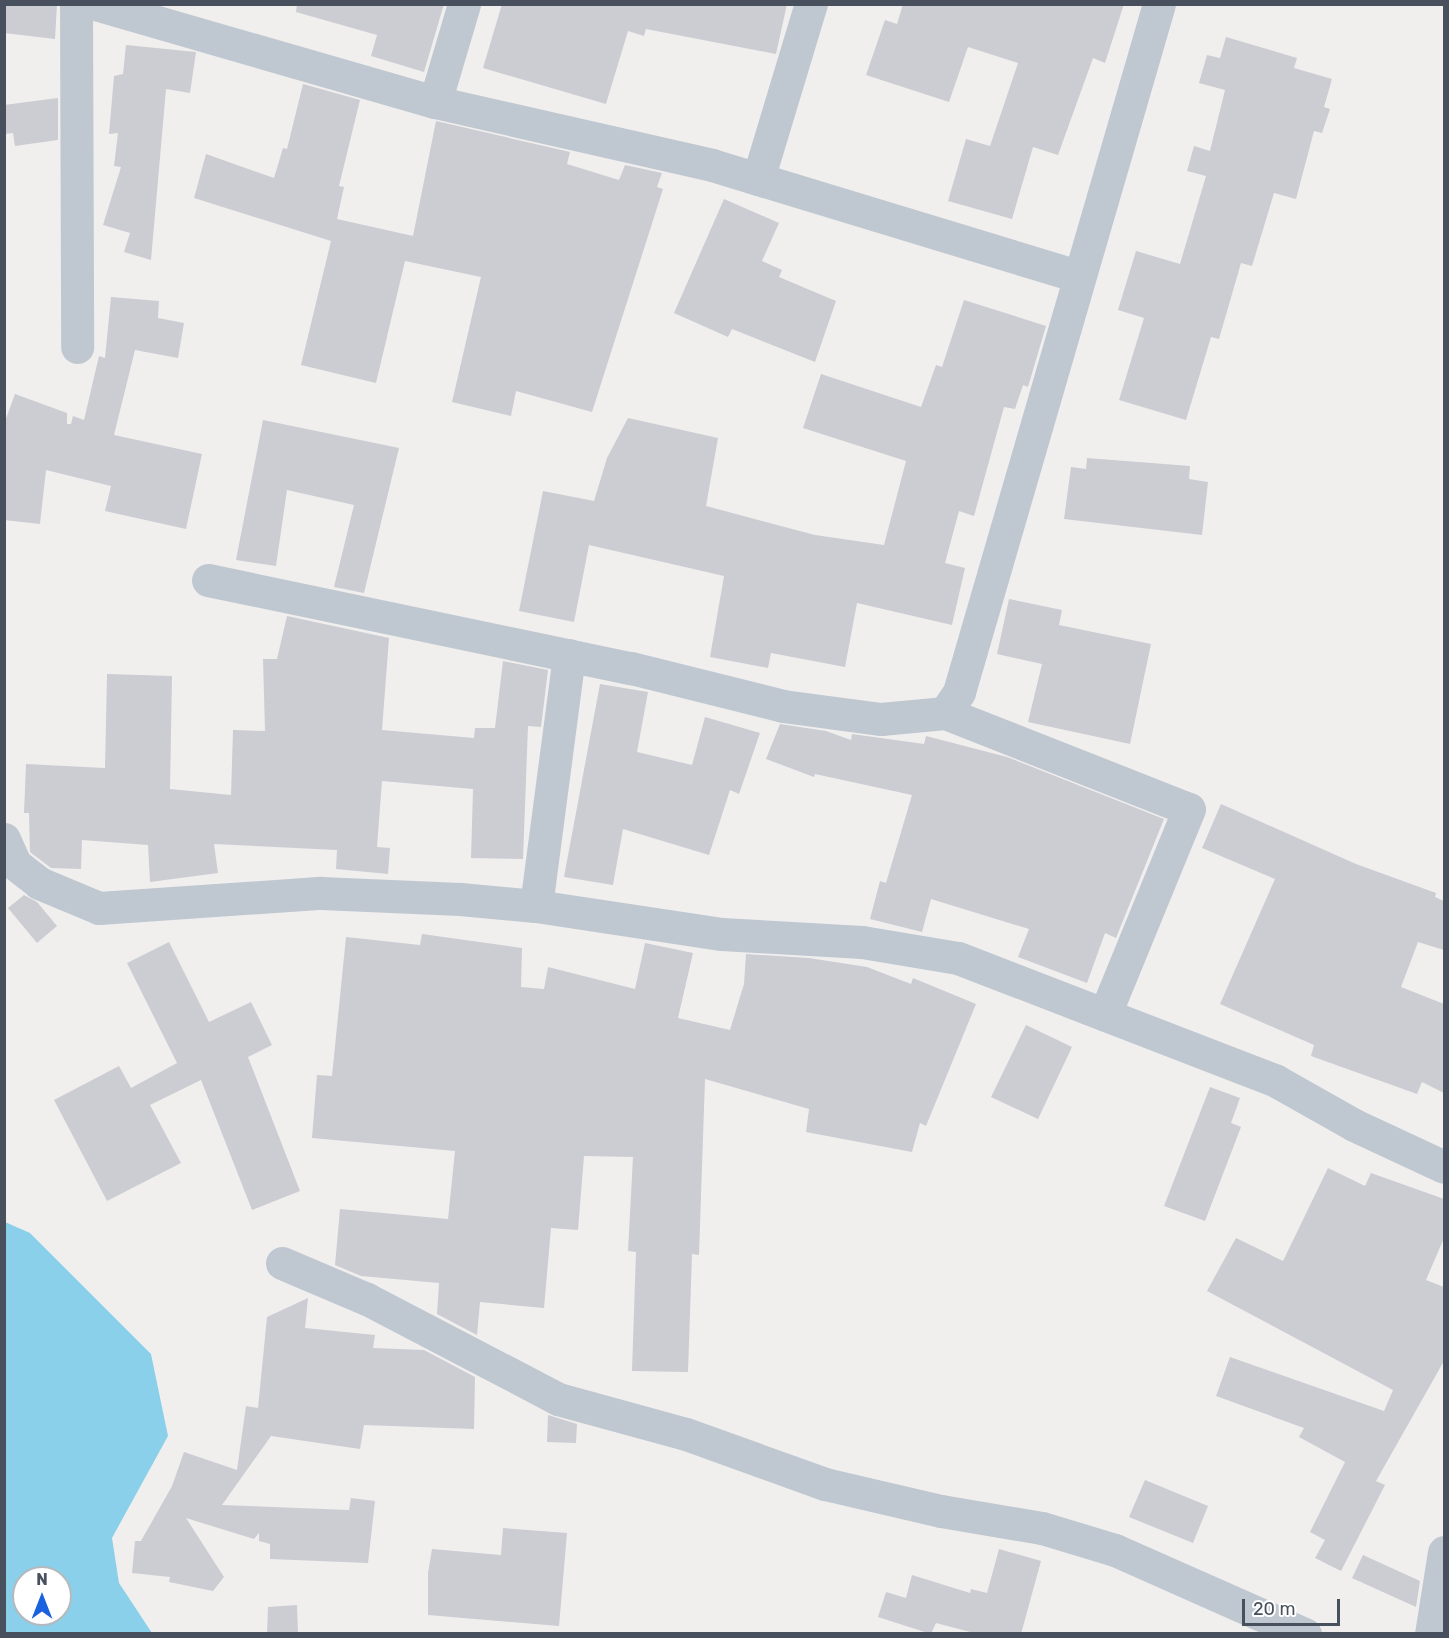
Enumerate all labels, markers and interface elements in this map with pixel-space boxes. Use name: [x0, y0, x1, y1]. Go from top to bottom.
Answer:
north arrow: [12, 1566, 72, 1626]
text: N: [36, 1570, 48, 1589]
scale bar: [1245, 1587, 1342, 1625]
text: 20 m: [1253, 1598, 1295, 1620]

